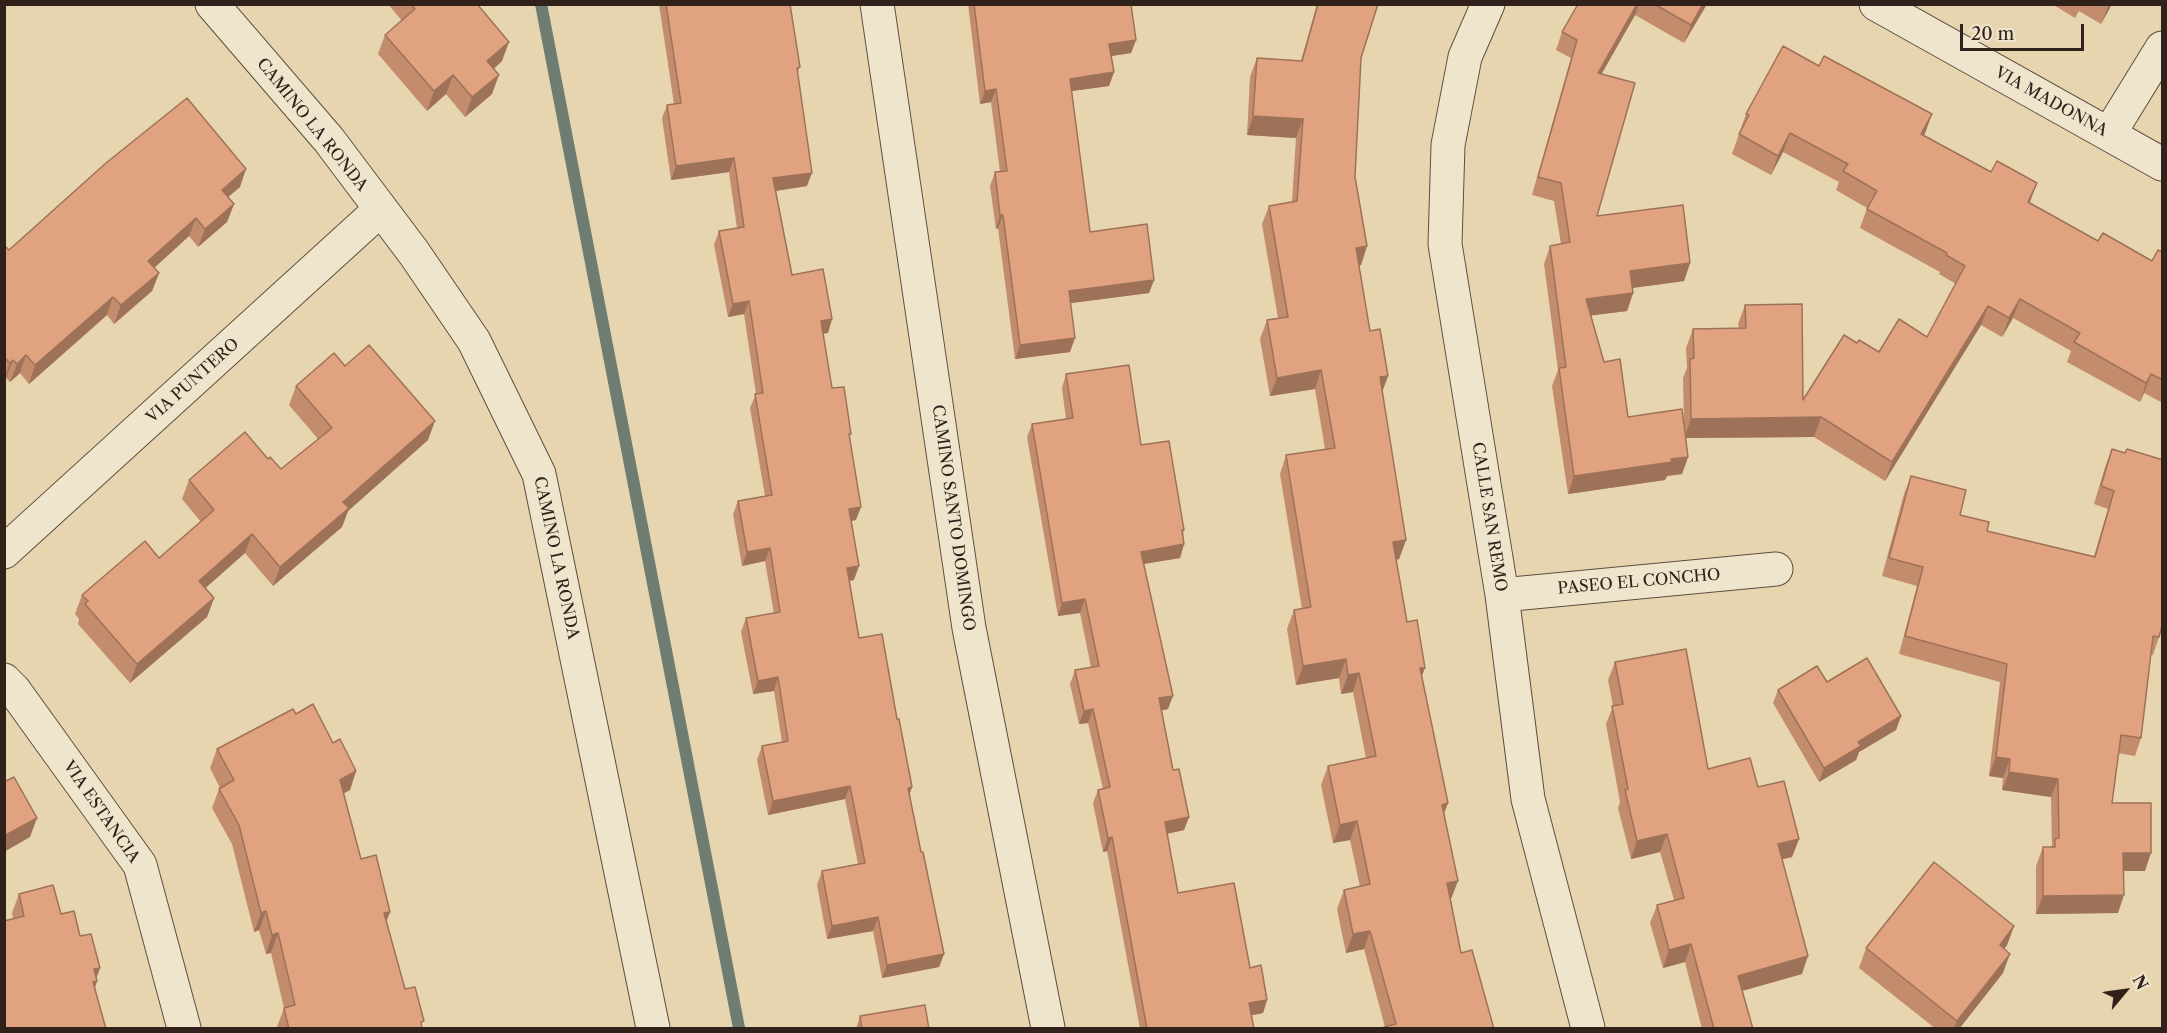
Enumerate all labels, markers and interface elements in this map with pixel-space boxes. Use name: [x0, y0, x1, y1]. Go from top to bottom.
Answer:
scale bar: [1963, 12, 2088, 50]
text: 20 m: [1971, 23, 2014, 45]
street label: CAMINO LA RONDA: [252, 55, 372, 195]
street label: VIA MADONNA: [1991, 63, 2111, 141]
street label: VIA PUNTERO: [143, 334, 243, 428]
street label: CAMINO SANTO DOMINGO: [928, 404, 978, 632]
street label: CALLE SAN REMO: [1468, 441, 1510, 593]
street label: CAMINO LA RONDA: [529, 475, 583, 641]
street label: PASEO EL CONCHO: [1557, 565, 1721, 599]
street label: VIA ESTANCIA: [59, 757, 143, 867]
north arrow: [2095, 961, 2155, 1021]
text: N: [2129, 971, 2153, 993]

